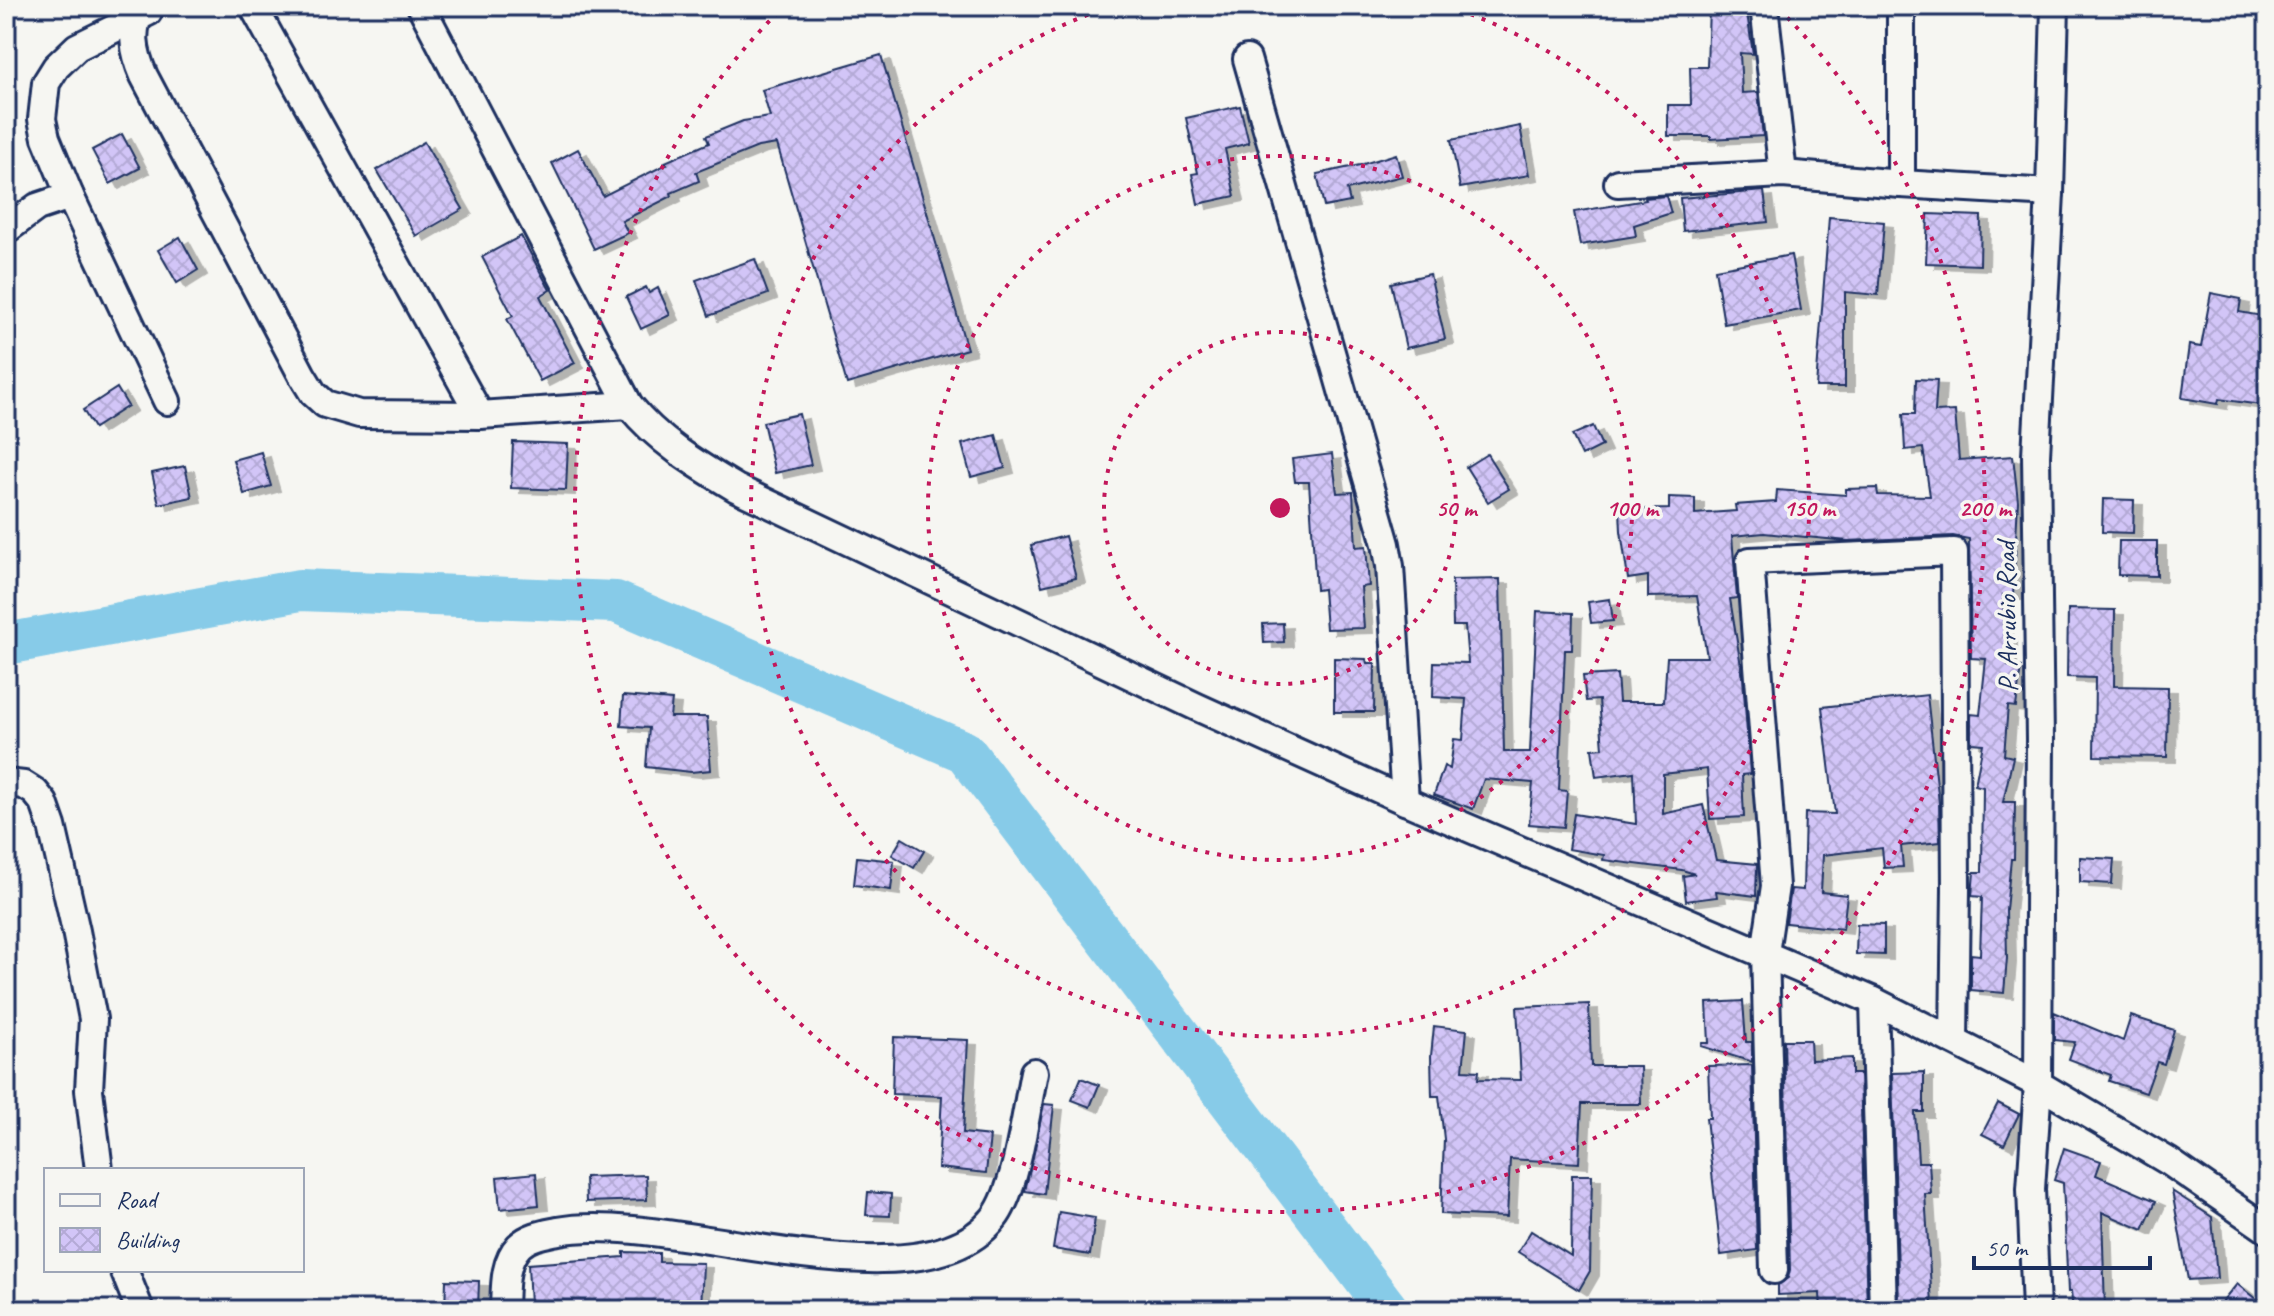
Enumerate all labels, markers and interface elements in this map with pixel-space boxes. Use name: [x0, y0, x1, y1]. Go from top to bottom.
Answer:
text: 50 m: [1436, 493, 1479, 523]
text: 100 m: [1606, 493, 1660, 523]
text: 150 m: [1783, 493, 1837, 523]
text: 200 m: [1959, 493, 2013, 523]
centre of rings: [1266, 494, 1294, 522]
street label: P. Arrubio Road: [1988, 537, 2025, 693]
legend: [44, 1168, 304, 1272]
text: Road: [116, 1185, 160, 1215]
scale bar: [1974, 1220, 2150, 1270]
text: Building: [116, 1225, 181, 1255]
text: 50 m: [1986, 1233, 2029, 1263]

